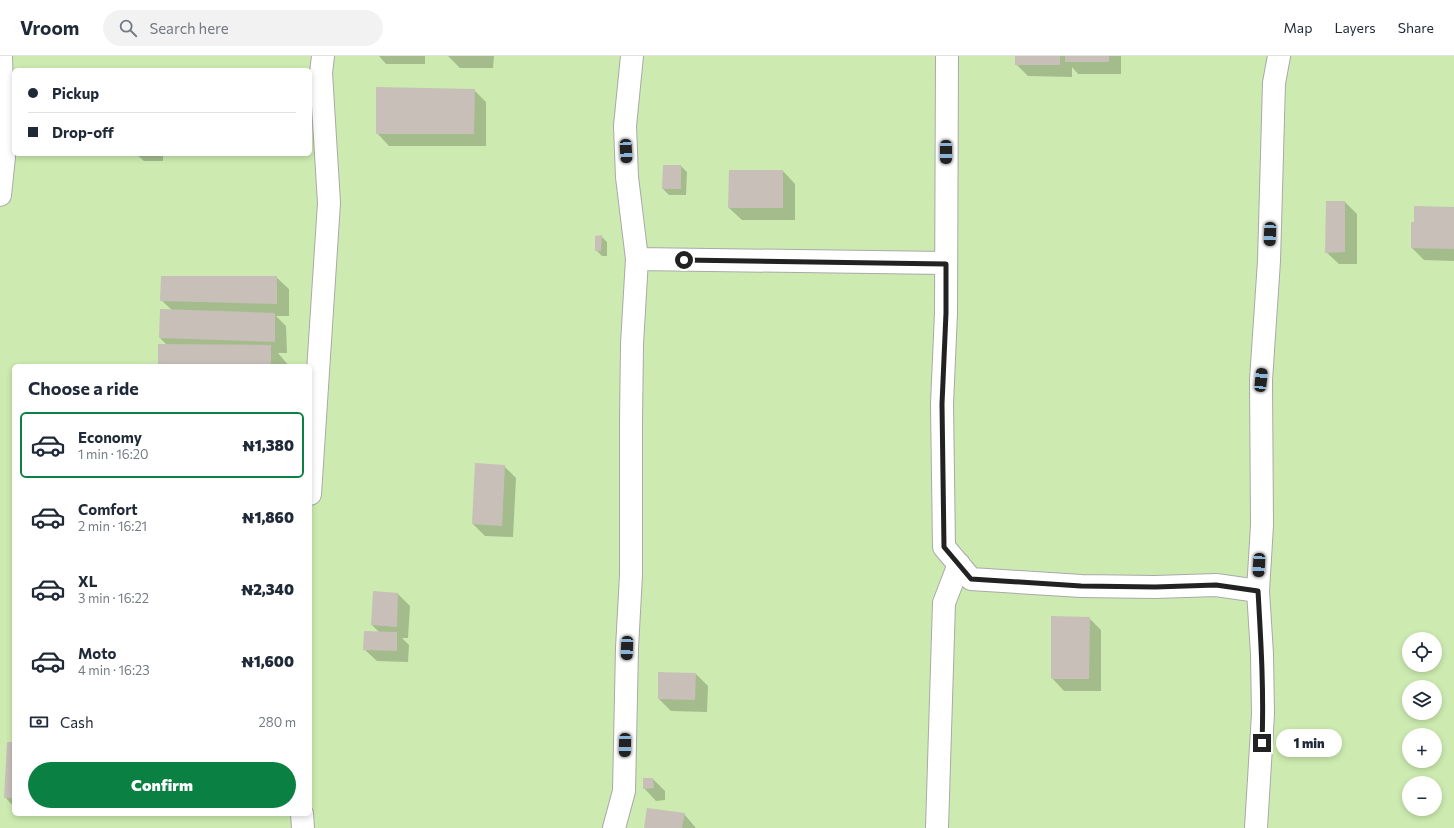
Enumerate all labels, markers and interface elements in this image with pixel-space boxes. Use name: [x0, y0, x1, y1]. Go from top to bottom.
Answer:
search box: [103, 10, 383, 46]
text: Vroom: [20, 16, 79, 39]
icon: search: [117, 17, 139, 39]
text: Search here: [149, 19, 229, 37]
text: Map: [1284, 19, 1312, 36]
text: Layers: [1334, 19, 1376, 36]
text: Share: [1398, 19, 1434, 36]
text: Pickup: [52, 84, 99, 102]
text: Drop-off: [52, 123, 114, 141]
car: [619, 139, 633, 163]
car: [940, 140, 952, 164]
car: [1264, 222, 1276, 246]
route start: [675, 251, 693, 269]
car: [1254, 367, 1268, 393]
text: Choose a ride: [28, 377, 139, 399]
icon: car: [30, 427, 66, 463]
text: Economy: [78, 428, 142, 446]
text: ₦1,380: [242, 436, 294, 454]
text: 1 min · 16:20: [78, 446, 148, 462]
icon: car: [30, 499, 66, 535]
text: Comfort: [78, 500, 138, 518]
text: ₦1,860: [242, 508, 294, 526]
text: 2 min · 16:21: [78, 518, 147, 534]
car: [1252, 553, 1266, 577]
icon: car: [30, 571, 66, 607]
text: XL: [78, 572, 97, 590]
text: ₦2,340: [241, 580, 294, 598]
text: 3 min · 16:22: [78, 590, 149, 606]
map controls: [1402, 632, 1442, 816]
button: locate: [1402, 632, 1442, 672]
car: [621, 636, 633, 660]
icon: car: [30, 643, 66, 679]
text: Moto: [78, 644, 117, 662]
text: ₦1,600: [241, 652, 294, 670]
text: 4 min · 16:23: [78, 662, 150, 678]
button: layers: [1402, 680, 1442, 720]
icon: cash: [28, 711, 50, 733]
text: Cash: [60, 713, 94, 731]
text: 280 m: [259, 714, 296, 730]
button: +: [1402, 728, 1442, 768]
callout: 1 min: [1276, 729, 1342, 757]
car: [619, 733, 631, 757]
route end: [1253, 734, 1271, 752]
text: 1 min: [1293, 735, 1325, 751]
button: Confirm: [28, 762, 296, 808]
button: −: [1402, 776, 1442, 816]

